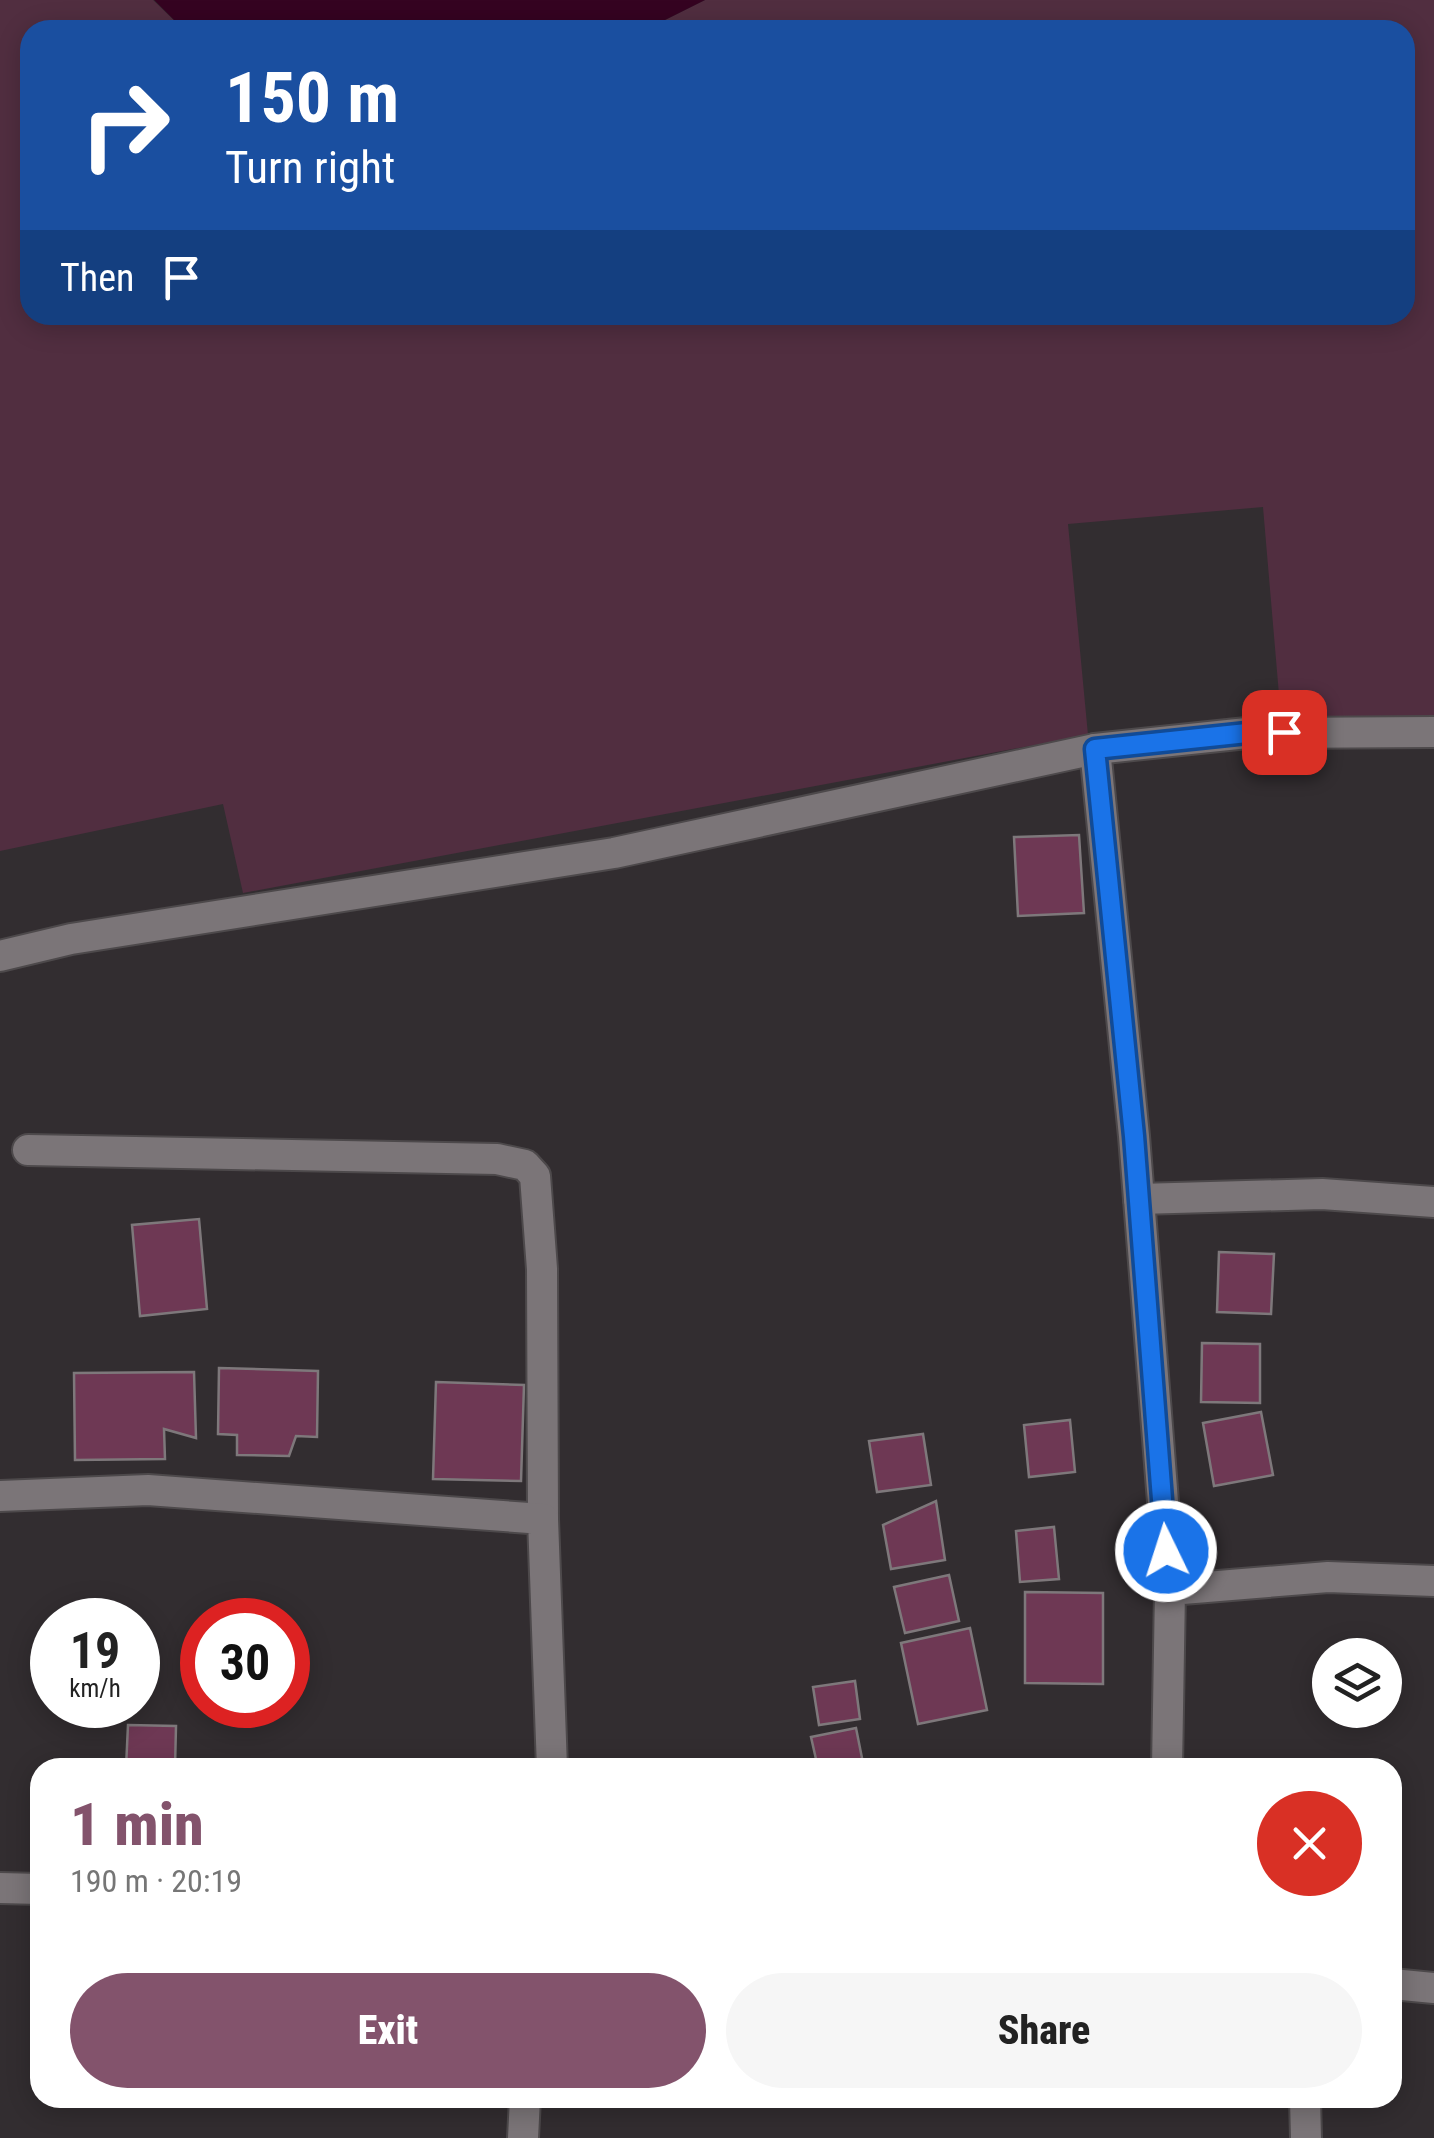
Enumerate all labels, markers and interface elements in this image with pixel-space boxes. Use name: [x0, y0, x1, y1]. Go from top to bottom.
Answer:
text: 150 m: [225, 57, 399, 139]
icon: right: [60, 60, 190, 190]
text: Turn right: [225, 141, 395, 194]
icon: arrive: [154, 250, 209, 305]
text: Then: [60, 256, 134, 300]
pin: [1242, 690, 1327, 775]
icon: arrive: [1257, 705, 1312, 760]
position arrow: [1114, 1499, 1218, 1603]
speed limit sign: 30: [180, 1598, 310, 1728]
text: 19: [70, 1622, 120, 1680]
map controls: [1312, 1638, 1402, 1728]
button: layers: [1312, 1638, 1402, 1728]
text: km/h: [69, 1674, 121, 1703]
text: 1 min: [70, 1789, 204, 1860]
button: close: [1257, 1791, 1362, 1896]
text: 190 m · 20:19: [70, 1862, 242, 1900]
button: Exit: [70, 1973, 706, 2088]
button: Share: [726, 1973, 1362, 2088]

